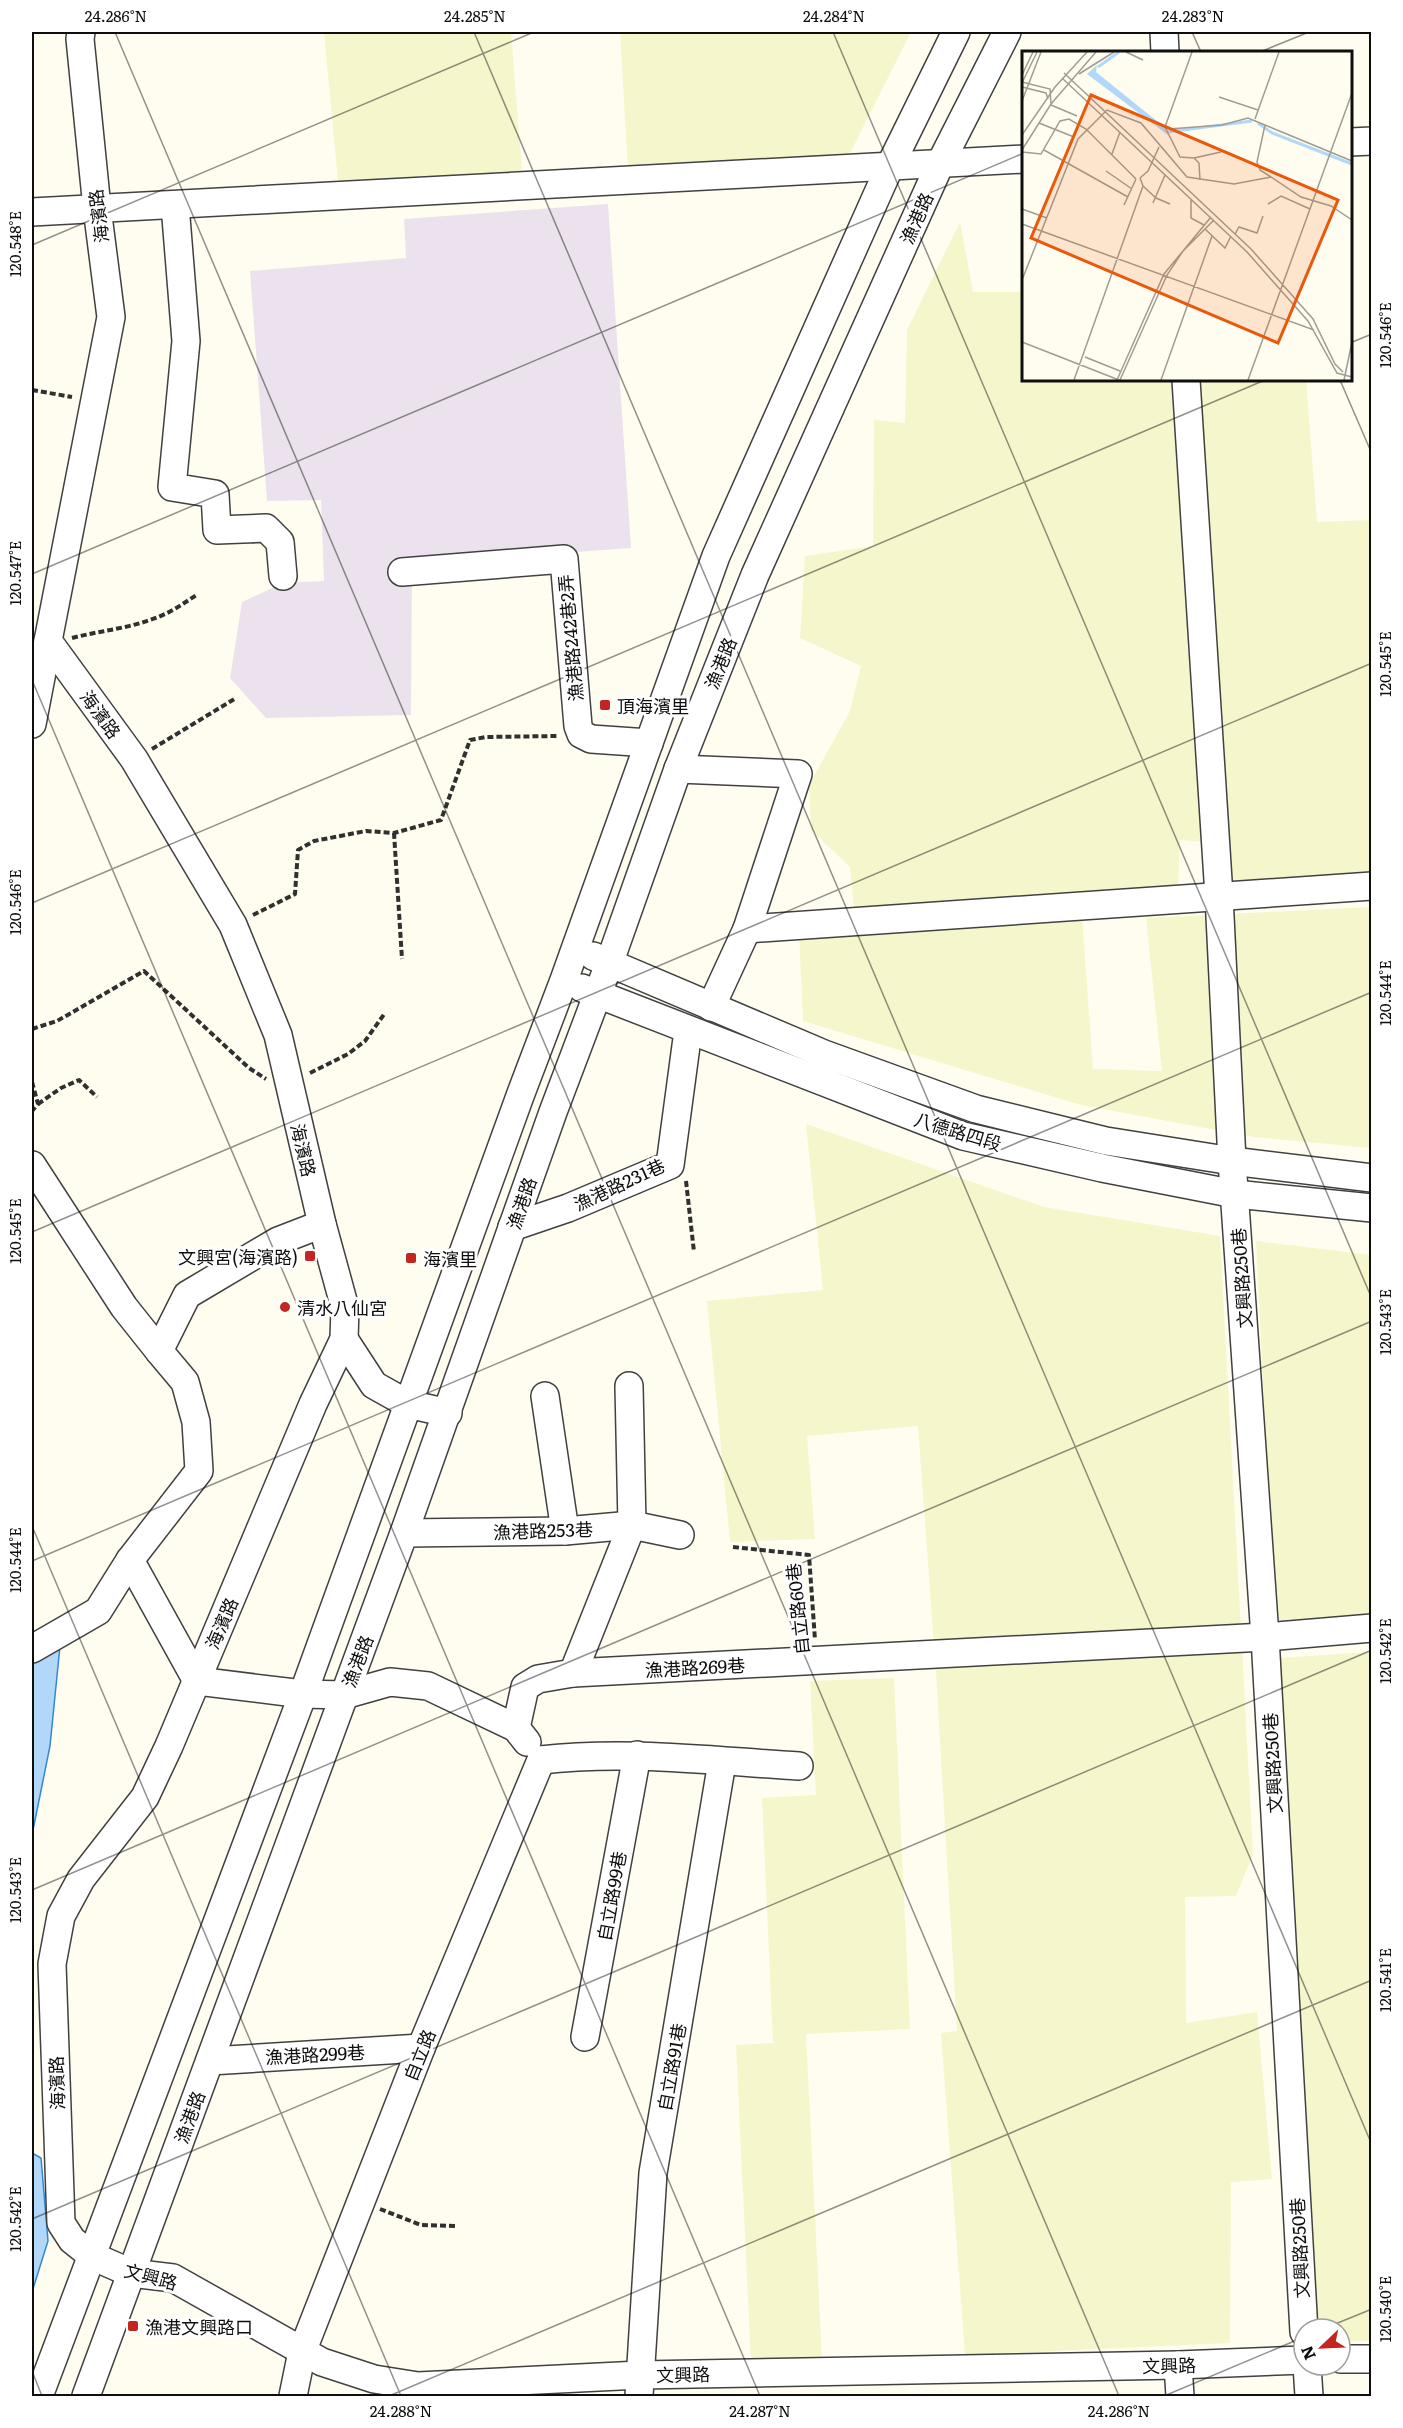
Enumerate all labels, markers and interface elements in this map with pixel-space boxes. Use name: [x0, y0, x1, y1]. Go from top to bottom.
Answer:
text: 24.286°N: [85, 4, 147, 27]
text: 24.285°N: [444, 4, 506, 27]
text: 24.284°N: [803, 4, 865, 27]
text: 24.283°N: [1162, 4, 1224, 27]
inset map: [1022, 51, 1352, 381]
street label: 海濱路: [81, 188, 115, 244]
street label: 漁港路: [893, 188, 939, 248]
text: 120.548°E: [3, 211, 26, 277]
text: 120.546°E: [1373, 302, 1396, 368]
text: 120.547°E: [3, 541, 26, 605]
street label: 漁港路242巷2弄: [551, 573, 589, 703]
text: 120.545°E: [1373, 631, 1396, 697]
street label: 漁港路: [697, 633, 743, 693]
street label: 海濱路: [74, 684, 128, 744]
place label: 頂海濱里: [617, 692, 689, 719]
marker: 頂海濱里: [598, 698, 612, 712]
text: 120.546°E: [3, 869, 26, 935]
text: 120.544°E: [1373, 960, 1396, 1026]
street label: 八德路四段: [911, 1105, 1005, 1157]
street label: 海濱路: [285, 1121, 323, 1179]
street label: 漁港路231巷: [569, 1151, 669, 1217]
street label: 漁港路: [499, 1173, 543, 1233]
text: 120.545°E: [3, 1198, 26, 1264]
street label: 文興路250巷: [1224, 1227, 1258, 1329]
place label: 文興宮(海濱路): [178, 1243, 298, 1270]
place label: 海濱里: [423, 1245, 477, 1272]
marker: 文興宮(海濱路): [303, 1249, 317, 1263]
marker: 海濱里: [404, 1251, 418, 1265]
text: 120.543°E: [1373, 1289, 1396, 1355]
place label: 清水八仙宮: [297, 1294, 387, 1321]
marker: 清水八仙宮: [278, 1300, 292, 1314]
street label: 漁港路253巷: [493, 1515, 593, 1545]
text: 120.544°E: [3, 1527, 26, 1593]
street label: 自立路60巷: [779, 1562, 815, 1656]
street label: 海濱路: [198, 1593, 244, 1653]
text: 120.542°E: [1373, 1618, 1396, 1684]
street label: 漁港路: [335, 1631, 379, 1691]
street label: 漁港路269巷: [644, 1651, 746, 1683]
street label: 文興路250巷: [1256, 1712, 1288, 1814]
street label: 自立路99巷: [590, 1849, 632, 1943]
text: 120.543°E: [3, 1857, 26, 1923]
text: 120.541°E: [1373, 1948, 1396, 2012]
street label: 自立路91巷: [650, 2021, 692, 2113]
street label: 自立路: [396, 2025, 442, 2085]
street label: 漁港路299巷: [264, 2038, 366, 2070]
street label: 海濱路: [42, 2056, 70, 2110]
street label: 漁港路: [167, 2087, 211, 2147]
text: 120.542°E: [3, 2186, 26, 2252]
street label: 文興路250巷: [1283, 2197, 1315, 2299]
street label: 文興路: [121, 2256, 181, 2296]
text: 120.540°E: [1373, 2276, 1396, 2342]
place label: 漁港文興路口: [145, 2313, 253, 2340]
north arrow: [1292, 2317, 1352, 2377]
marker: 漁港文興路口: [126, 2319, 140, 2333]
text: N: [1294, 2342, 1321, 2364]
street label: 文興路: [1142, 2351, 1196, 2379]
street label: 文興路: [656, 2360, 710, 2388]
text: 24.288°N: [370, 2399, 432, 2422]
text: 24.287°N: [729, 2399, 791, 2422]
text: 24.286°N: [1088, 2399, 1150, 2422]

